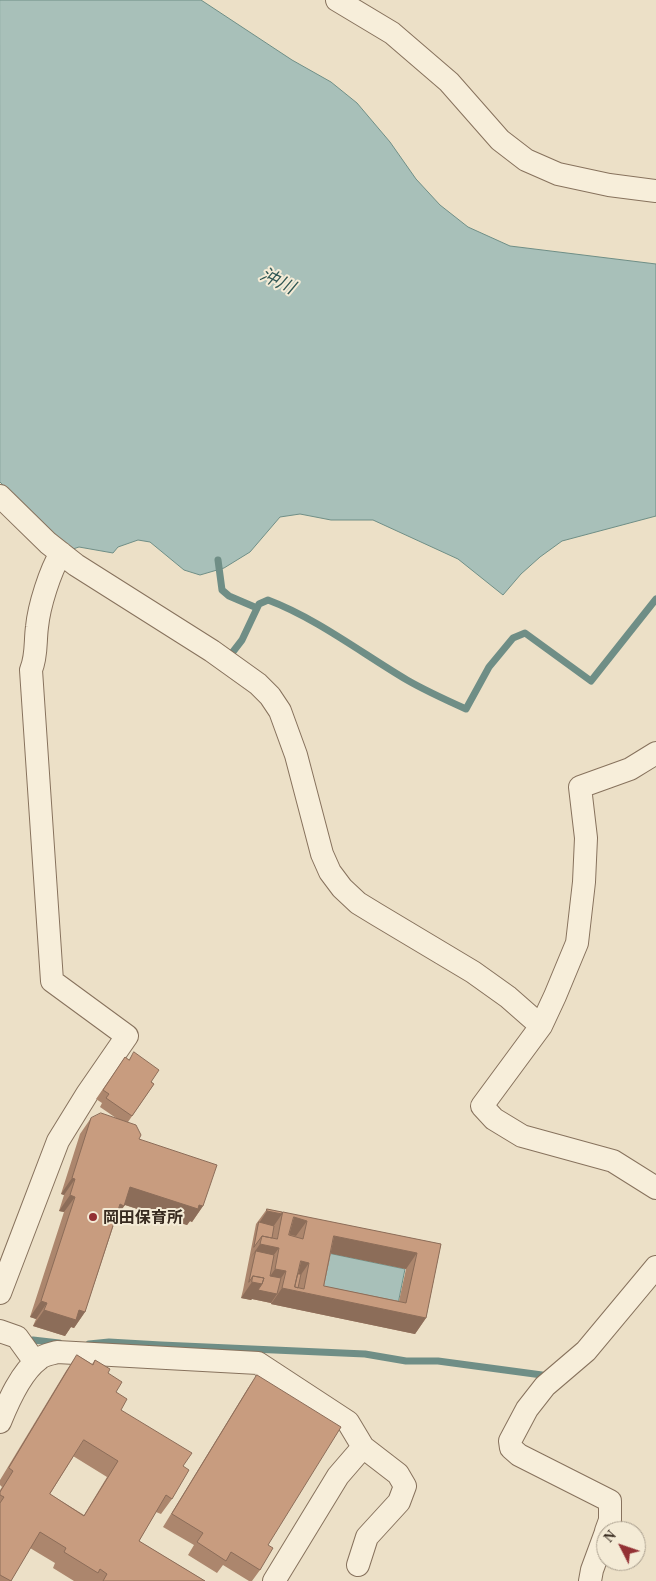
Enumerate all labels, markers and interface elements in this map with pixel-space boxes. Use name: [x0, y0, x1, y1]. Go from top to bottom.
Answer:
water label: 沖川: [257, 262, 299, 298]
place label: 岡田保育所: [103, 1207, 183, 1227]
marker: 岡田保育所: [87, 1211, 99, 1223]
north arrow: [596, 1521, 646, 1571]
text: N: [601, 1528, 619, 1545]

